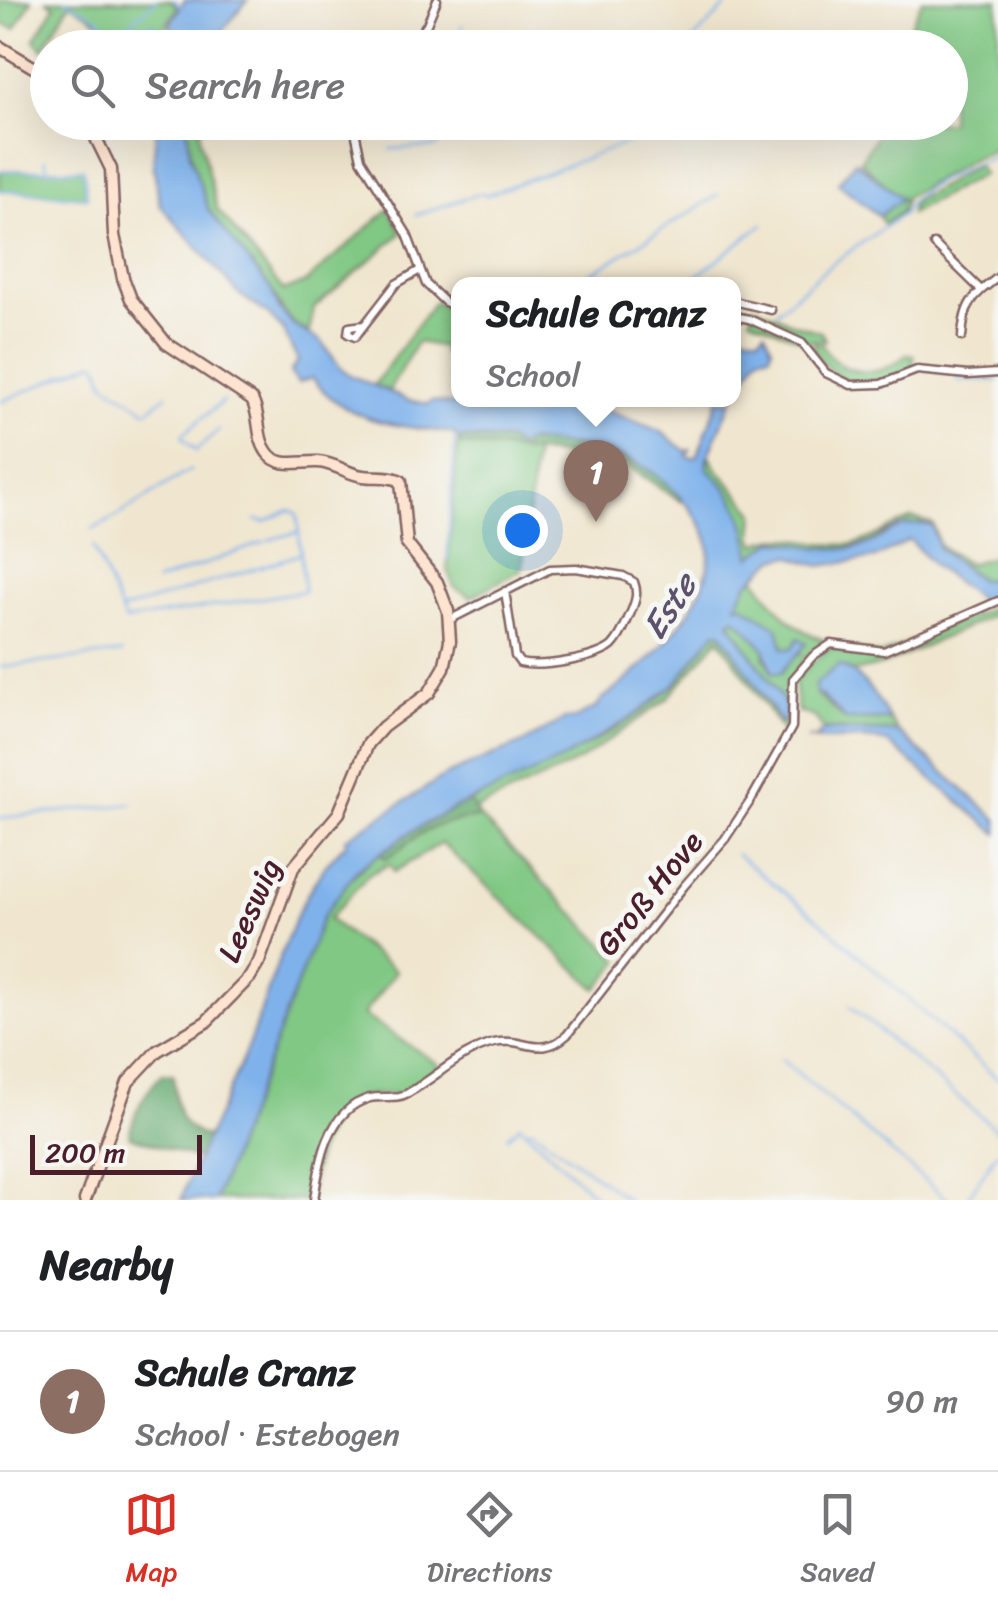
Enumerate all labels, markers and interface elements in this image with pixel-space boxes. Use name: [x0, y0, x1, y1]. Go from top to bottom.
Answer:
search box: [30, 30, 968, 140]
text: Search here: [145, 52, 345, 119]
icon: search: [65, 58, 120, 113]
popup: [451, 277, 741, 407]
text: Schule Cranz: [486, 280, 706, 347]
text: School: [486, 347, 580, 404]
pin: 1: [564, 440, 628, 522]
your location: [497, 505, 548, 556]
water label: Este: [624, 558, 715, 652]
street label: Groß Hove: [580, 818, 718, 969]
street label: Leeswig: [201, 849, 298, 972]
text: 200 m: [45, 1128, 125, 1177]
scale bar: [30, 1130, 202, 1174]
text: Nearby: [40, 1228, 173, 1302]
text: Schule Cranz: [135, 1339, 355, 1406]
text: 1: [66, 1373, 79, 1430]
text: 90 m: [885, 1373, 958, 1430]
text: School · Estebogen: [135, 1406, 400, 1463]
tab: Map: [124, 1487, 179, 1596]
tab: Directions: [427, 1487, 552, 1596]
tab: Saved: [800, 1487, 874, 1596]

